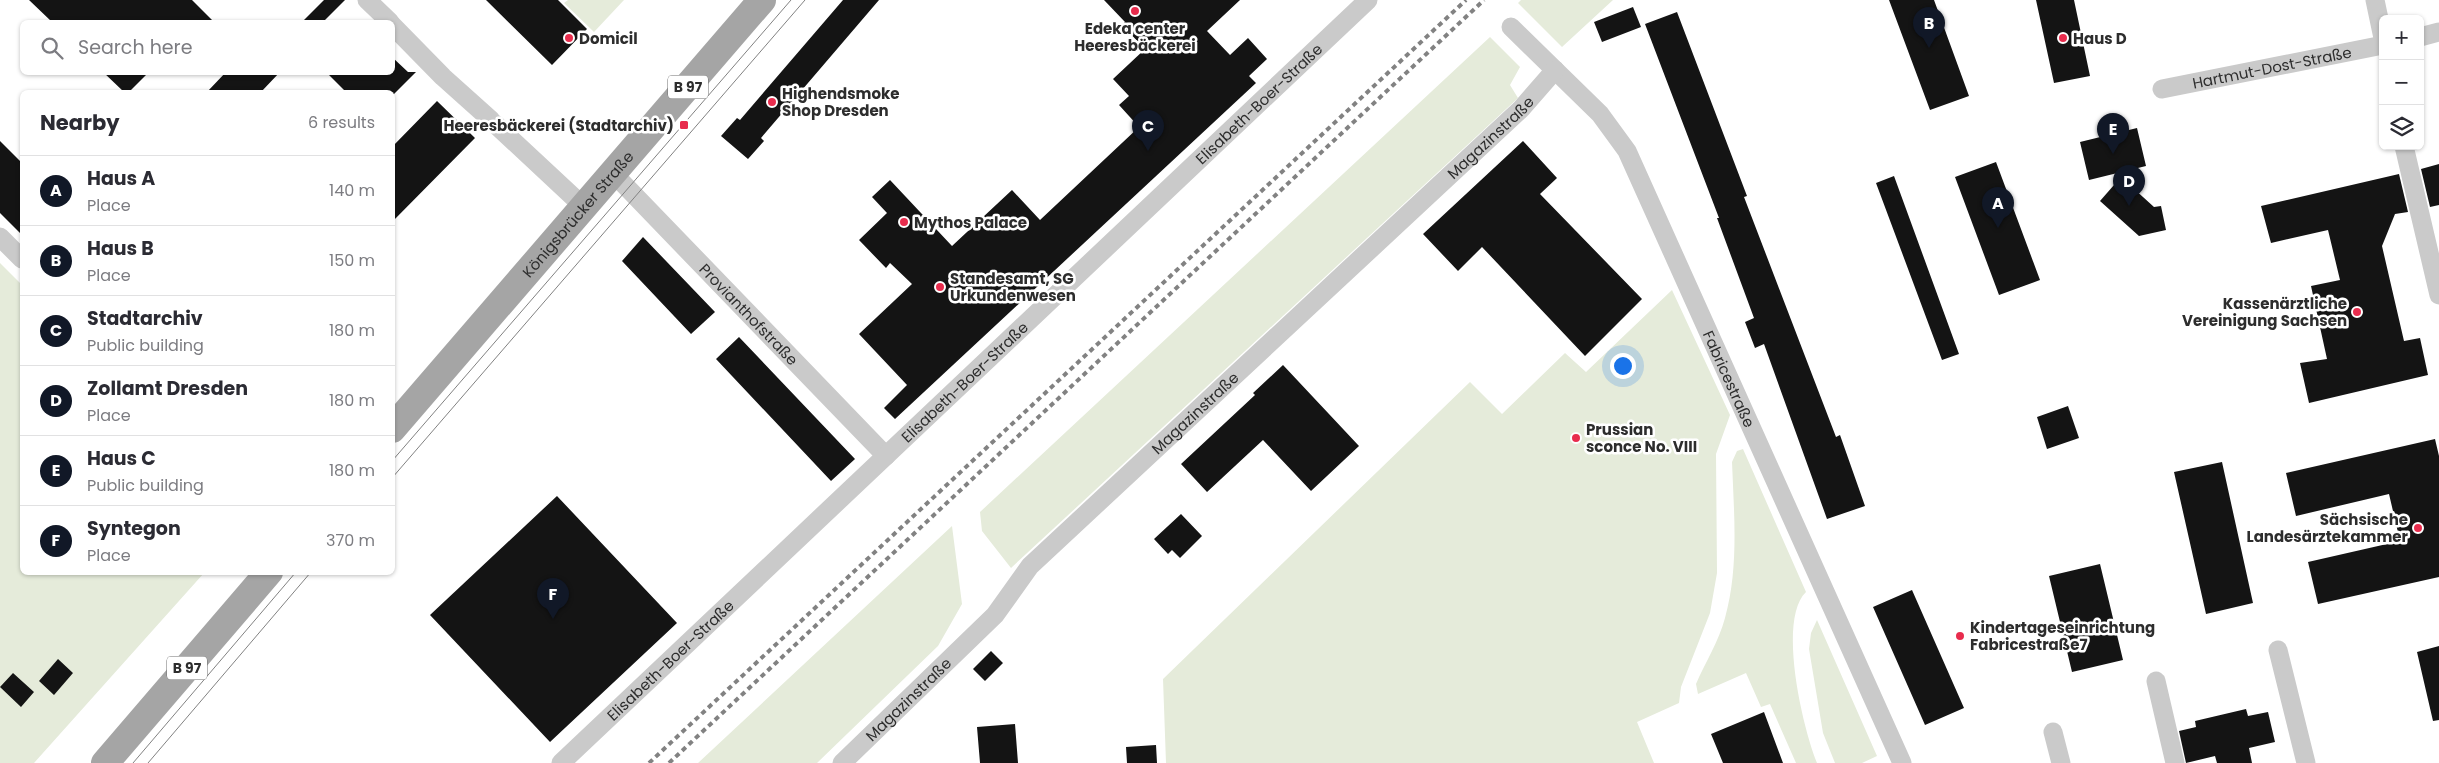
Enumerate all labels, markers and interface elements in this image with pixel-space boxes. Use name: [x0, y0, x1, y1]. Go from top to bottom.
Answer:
marker: Edeka center Heeresbäckerei: [1129, 5, 1141, 17]
pin: B: [1913, 7, 1945, 48]
map controls: [2379, 15, 2424, 150]
button: +: [2379, 15, 2424, 60]
place label: Edeka center Heeresbäckerei: [1074, 18, 1196, 56]
search box: [20, 20, 395, 75]
place label: Domicil: [579, 28, 638, 49]
place label: Haus D: [2073, 28, 2127, 49]
marker: Domicil: [563, 32, 575, 44]
marker: Haus D: [2057, 32, 2069, 44]
icon: search: [38, 34, 66, 62]
text: Search here: [78, 34, 192, 61]
street label: Elisabeth-Boer-Straße: [1191, 38, 1327, 169]
street label: Hartmut-Dost-Straße: [2190, 41, 2353, 93]
button: −: [2379, 60, 2424, 105]
road number: B 97: [668, 75, 708, 98]
place label: Highendsmoke Shop Dresden: [782, 83, 900, 121]
street label: Magazinstraße: [1442, 91, 1538, 183]
marker: Highendsmoke Shop Dresden: [766, 96, 778, 108]
button: layers: [2379, 105, 2424, 150]
text: Nearby: [40, 108, 120, 137]
pin: C: [1132, 110, 1164, 151]
text: 6 results: [308, 111, 375, 134]
pin: E: [2097, 113, 2129, 154]
place label: Heeresbäckerei (Stadtarchiv): [444, 115, 674, 136]
marker: Heeresbäckerei (Stadtarchiv): [678, 119, 690, 131]
street label: Königsbrücker Straße: [517, 146, 638, 282]
text: Haus A: [87, 165, 155, 192]
pin: D: [2113, 165, 2145, 206]
text: A: [50, 179, 62, 202]
text: 140 m: [329, 179, 375, 202]
pin: A: [1982, 187, 2014, 228]
text: Place: [87, 194, 131, 217]
place label: Mythos Palace: [914, 212, 1027, 233]
marker: Mythos Palace: [898, 216, 910, 228]
text: Haus B: [87, 235, 154, 262]
text: B: [51, 249, 61, 272]
text: 150 m: [329, 249, 375, 272]
street label: Provianthofstraße: [695, 259, 803, 370]
text: Place: [87, 264, 131, 287]
place label: Standesamt, SG Urkundenwesen: [950, 268, 1076, 306]
marker: Standesamt, SG Urkundenwesen: [934, 281, 946, 293]
place label: Kassenärztliche Vereinigung Sachsen: [2182, 293, 2347, 331]
text: Stadtarchiv: [87, 305, 203, 332]
marker: Kassenärztliche Vereinigung Sachsen: [2351, 306, 2363, 318]
street label: Elisabeth-Boer-Straße: [896, 317, 1032, 447]
text: C: [50, 319, 62, 342]
text: 180 m: [329, 319, 375, 342]
street label: Fabricestraße: [1698, 327, 1760, 431]
text: Public building: [87, 334, 204, 357]
your location: [1610, 353, 1636, 379]
street label: Magazinstraße: [1146, 367, 1243, 459]
text: Zollamt Dresden: [87, 375, 248, 402]
text: D: [50, 389, 62, 412]
text: 180 m: [329, 389, 375, 412]
text: Place: [87, 404, 131, 427]
place label: Prussian sconce No. VIII: [1586, 419, 1697, 457]
marker: Prussian sconce No. VIII: [1570, 432, 1582, 444]
text: Haus C: [87, 445, 156, 472]
text: E: [52, 459, 60, 482]
text: 180 m: [329, 459, 375, 482]
text: Public building: [87, 474, 204, 497]
place label: Sächsische Landesärztekammer: [2246, 509, 2409, 547]
text: Syntegon: [87, 515, 181, 542]
marker: Sächsische Landesärztekammer: [2412, 522, 2424, 534]
text: F: [52, 529, 60, 552]
text: 370 m: [326, 529, 375, 552]
text: Place: [87, 544, 131, 567]
pin: F: [537, 578, 569, 619]
street label: Elisabeth-Boer-Straße: [602, 595, 738, 725]
place label: Kindertageseinrichtung Fabricestraße7: [1970, 617, 2155, 655]
marker: Kindertageseinrichtung Fabricestraße7: [1954, 630, 1966, 642]
street label: Magazinstraße: [861, 653, 956, 746]
road number: B 97: [167, 656, 207, 680]

